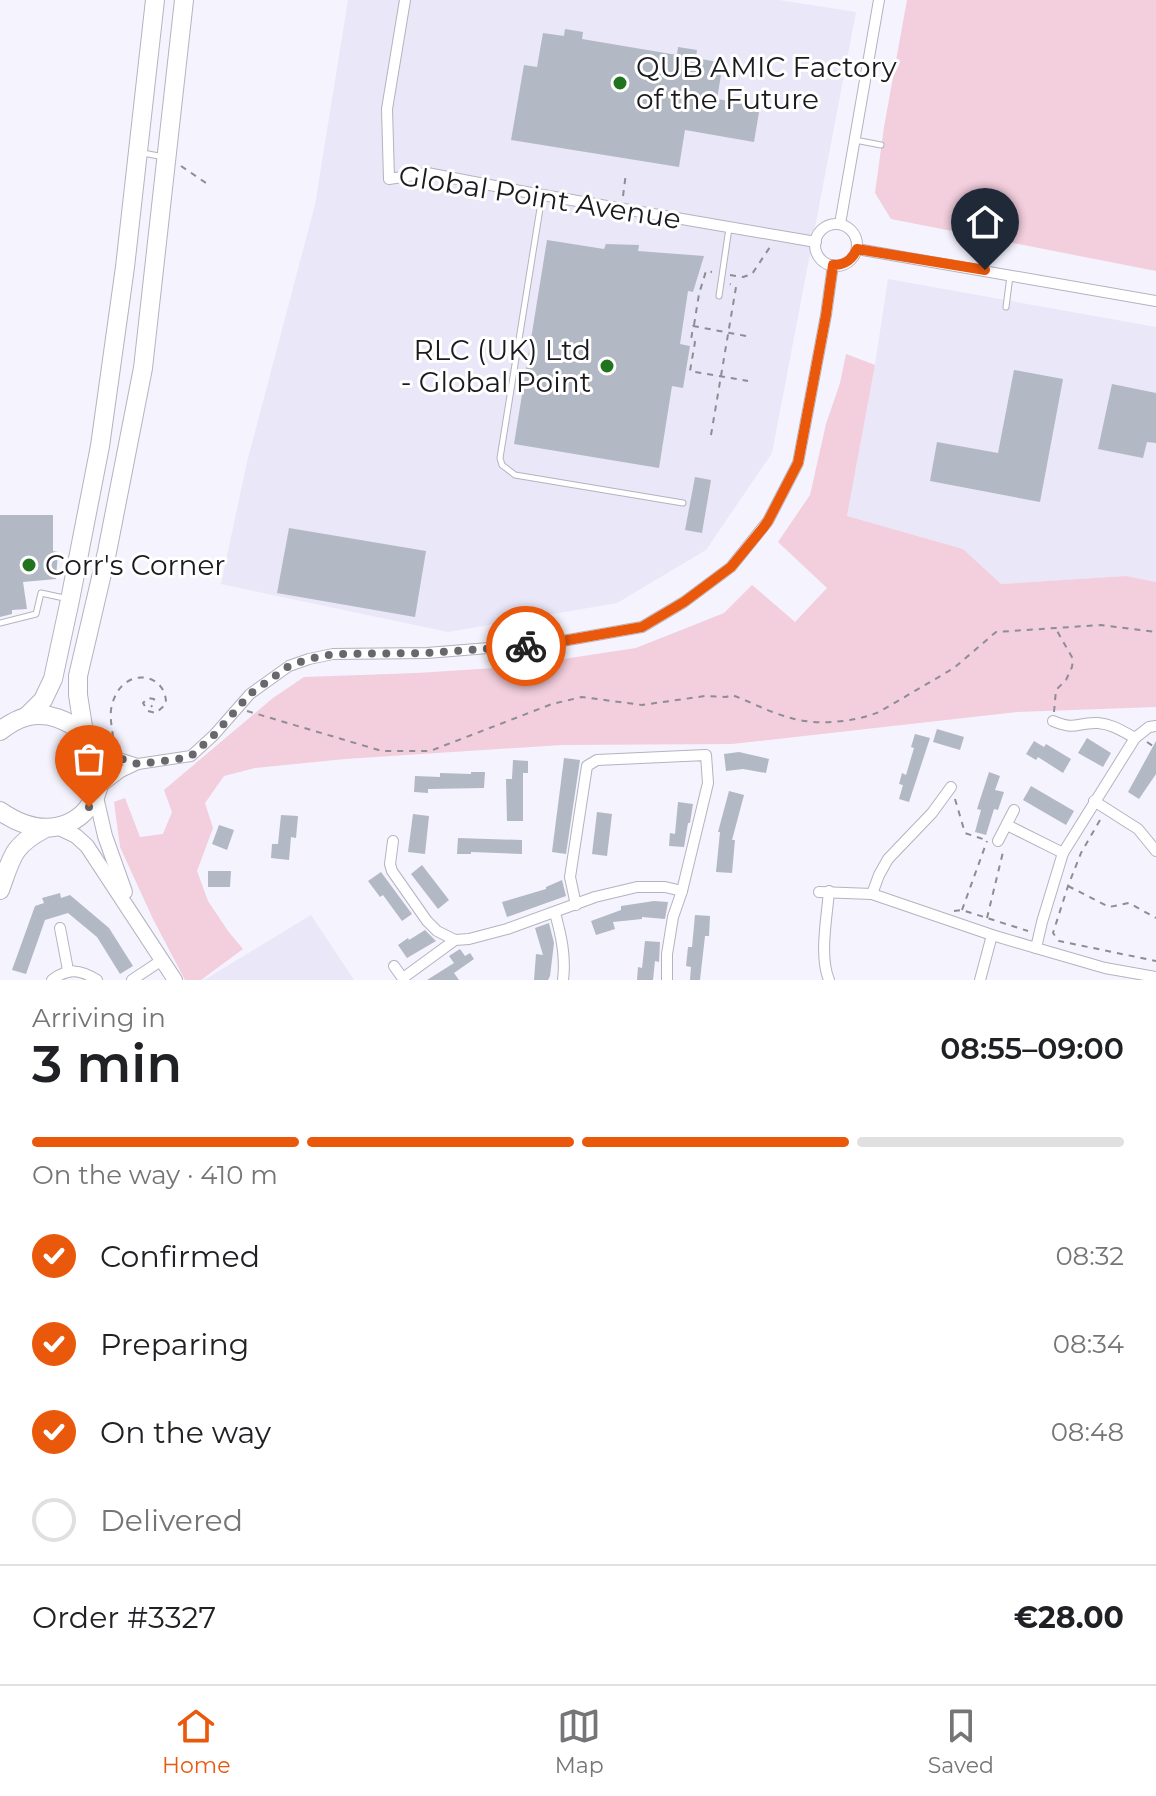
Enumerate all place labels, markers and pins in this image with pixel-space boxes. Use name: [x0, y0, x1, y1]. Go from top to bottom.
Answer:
place label: QUB AMIC Factory of the Future: [636, 50, 898, 116]
marker: QUB AMIC Factory of the Future: [611, 74, 629, 92]
pin: [951, 188, 1019, 270]
place label: RLC (UK) Ltd - Global Point: [401, 333, 591, 399]
marker: RLC (UK) Ltd - Global Point: [598, 357, 616, 375]
place label: Corr's Corner: [45, 548, 226, 582]
marker: Corr's Corner: [20, 556, 38, 574]
pin: [55, 725, 123, 807]

